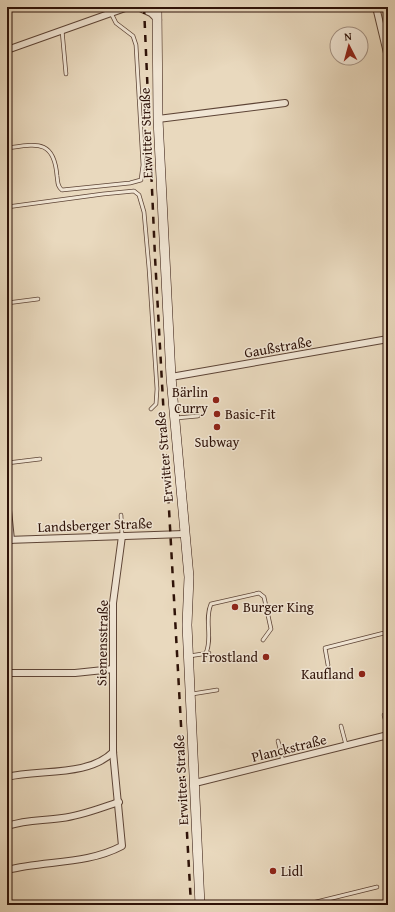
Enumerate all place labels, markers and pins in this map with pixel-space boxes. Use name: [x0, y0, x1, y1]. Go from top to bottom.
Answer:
place label: Bärlin Curry: [172, 382, 208, 418]
marker: Bärlin Curry: [211, 395, 221, 405]
place label: Basic-Fit: [225, 404, 276, 424]
marker: Basic-Fit: [212, 409, 222, 419]
marker: Subway: [212, 422, 222, 432]
place label: Subway: [195, 432, 240, 452]
place label: Burger King: [243, 597, 314, 617]
marker: Burger King: [230, 602, 240, 612]
place label: Frostland: [202, 647, 259, 667]
marker: Frostland: [261, 652, 271, 662]
place label: Kaufland: [301, 664, 355, 684]
marker: Kaufland: [357, 669, 367, 679]
place label: Lidl: [281, 861, 303, 881]
marker: Lidl: [268, 866, 278, 876]

